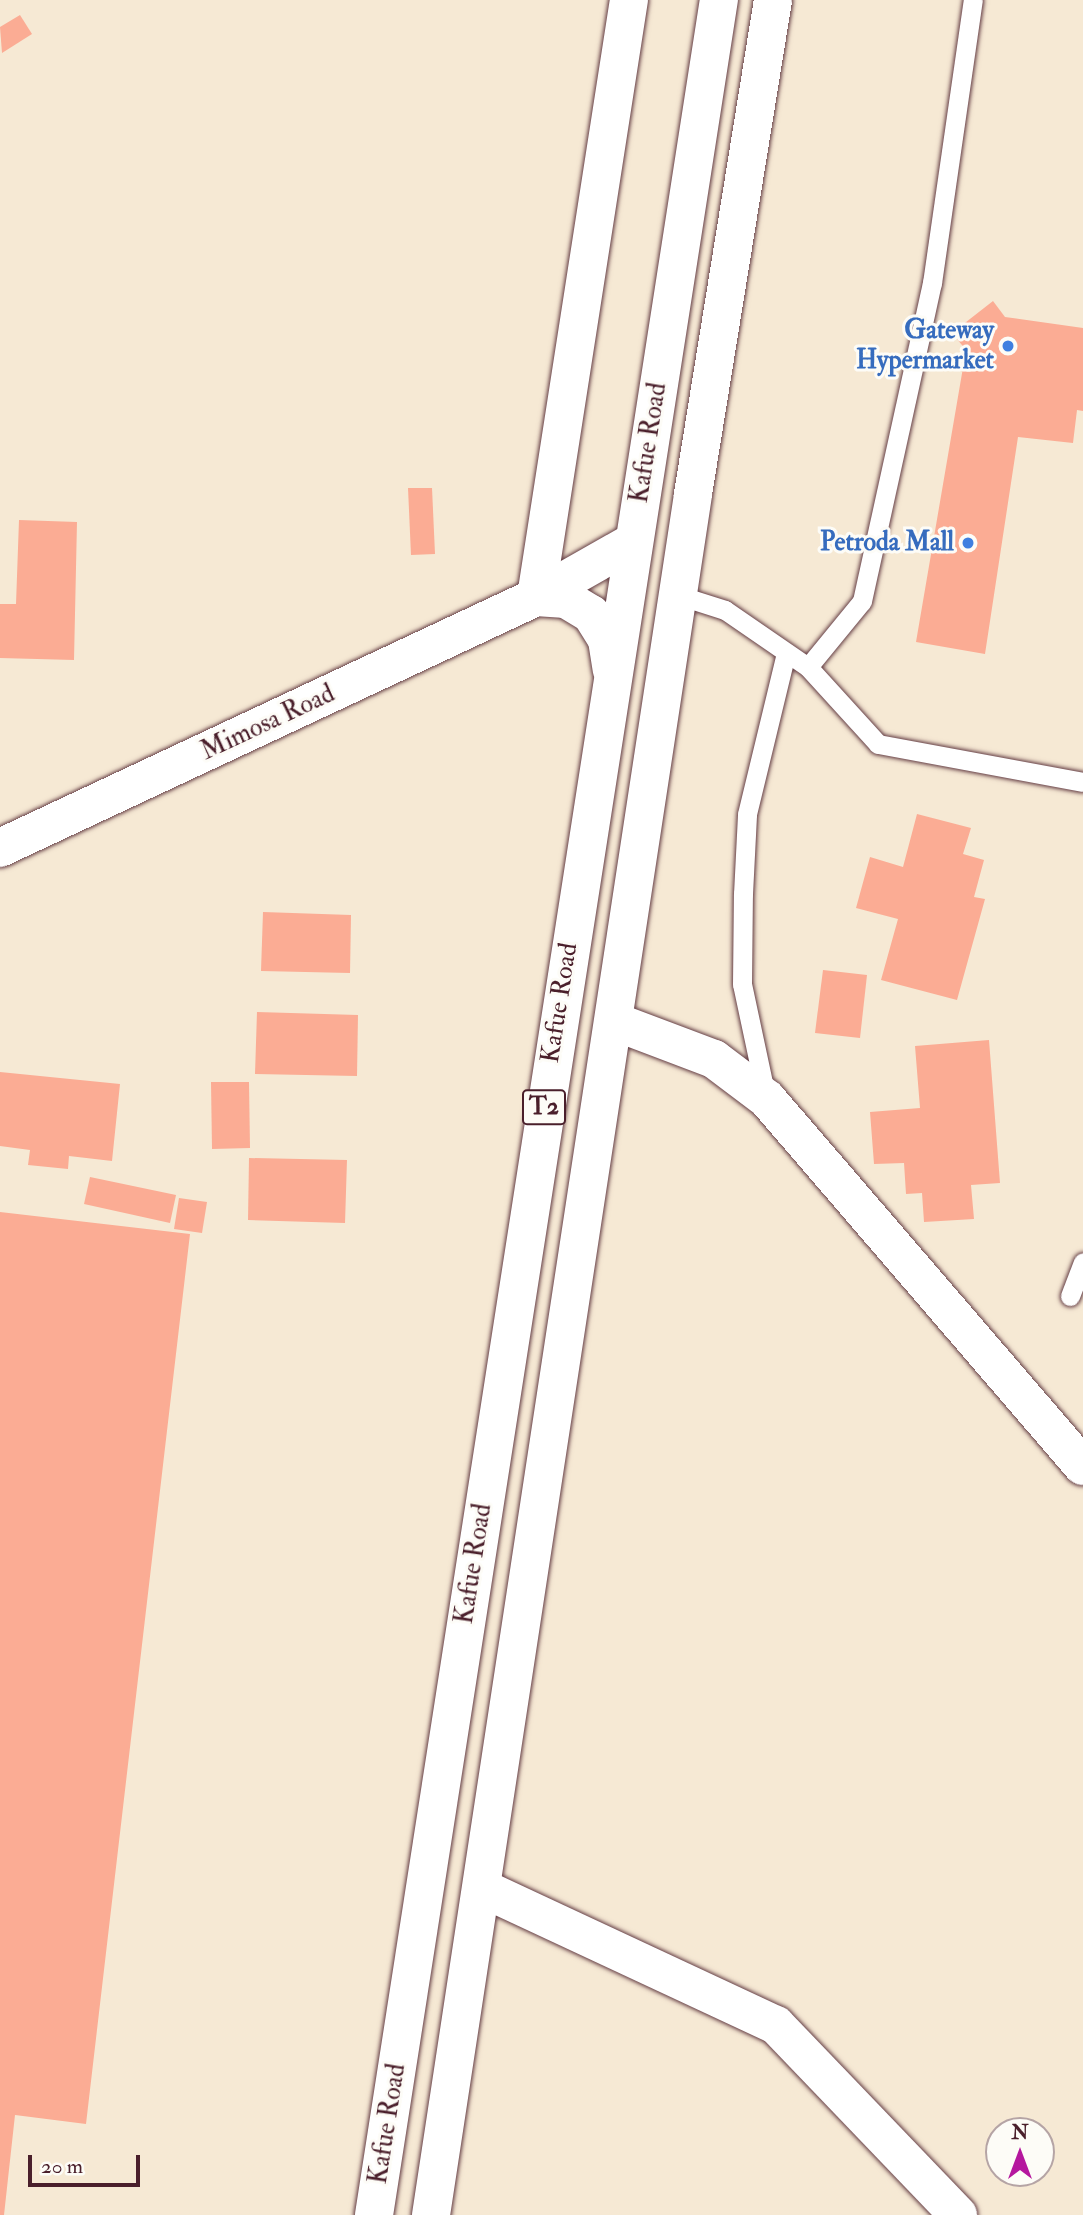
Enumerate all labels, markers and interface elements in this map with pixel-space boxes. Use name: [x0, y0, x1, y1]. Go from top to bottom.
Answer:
place label: Gateway Hypermarket: [856, 315, 994, 376]
marker: Gateway Hypermarket: [1000, 338, 1016, 354]
street label: Kafue Road: [624, 381, 674, 505]
place label: Petroda Mall: [820, 527, 954, 559]
marker: Petroda Mall: [960, 535, 976, 551]
street label: Mimosa Road: [196, 678, 340, 768]
street label: Kafue Road: [535, 941, 585, 1065]
road number: T2: [521, 1086, 567, 1128]
street label: Kafue Road: [449, 1502, 499, 1626]
street label: Kafue Road: [363, 2062, 413, 2186]
north arrow: [985, 2117, 1055, 2187]
text: N: [1011, 2121, 1029, 2145]
scale bar: [32, 2142, 144, 2186]
text: 20 m: [41, 2153, 83, 2180]

